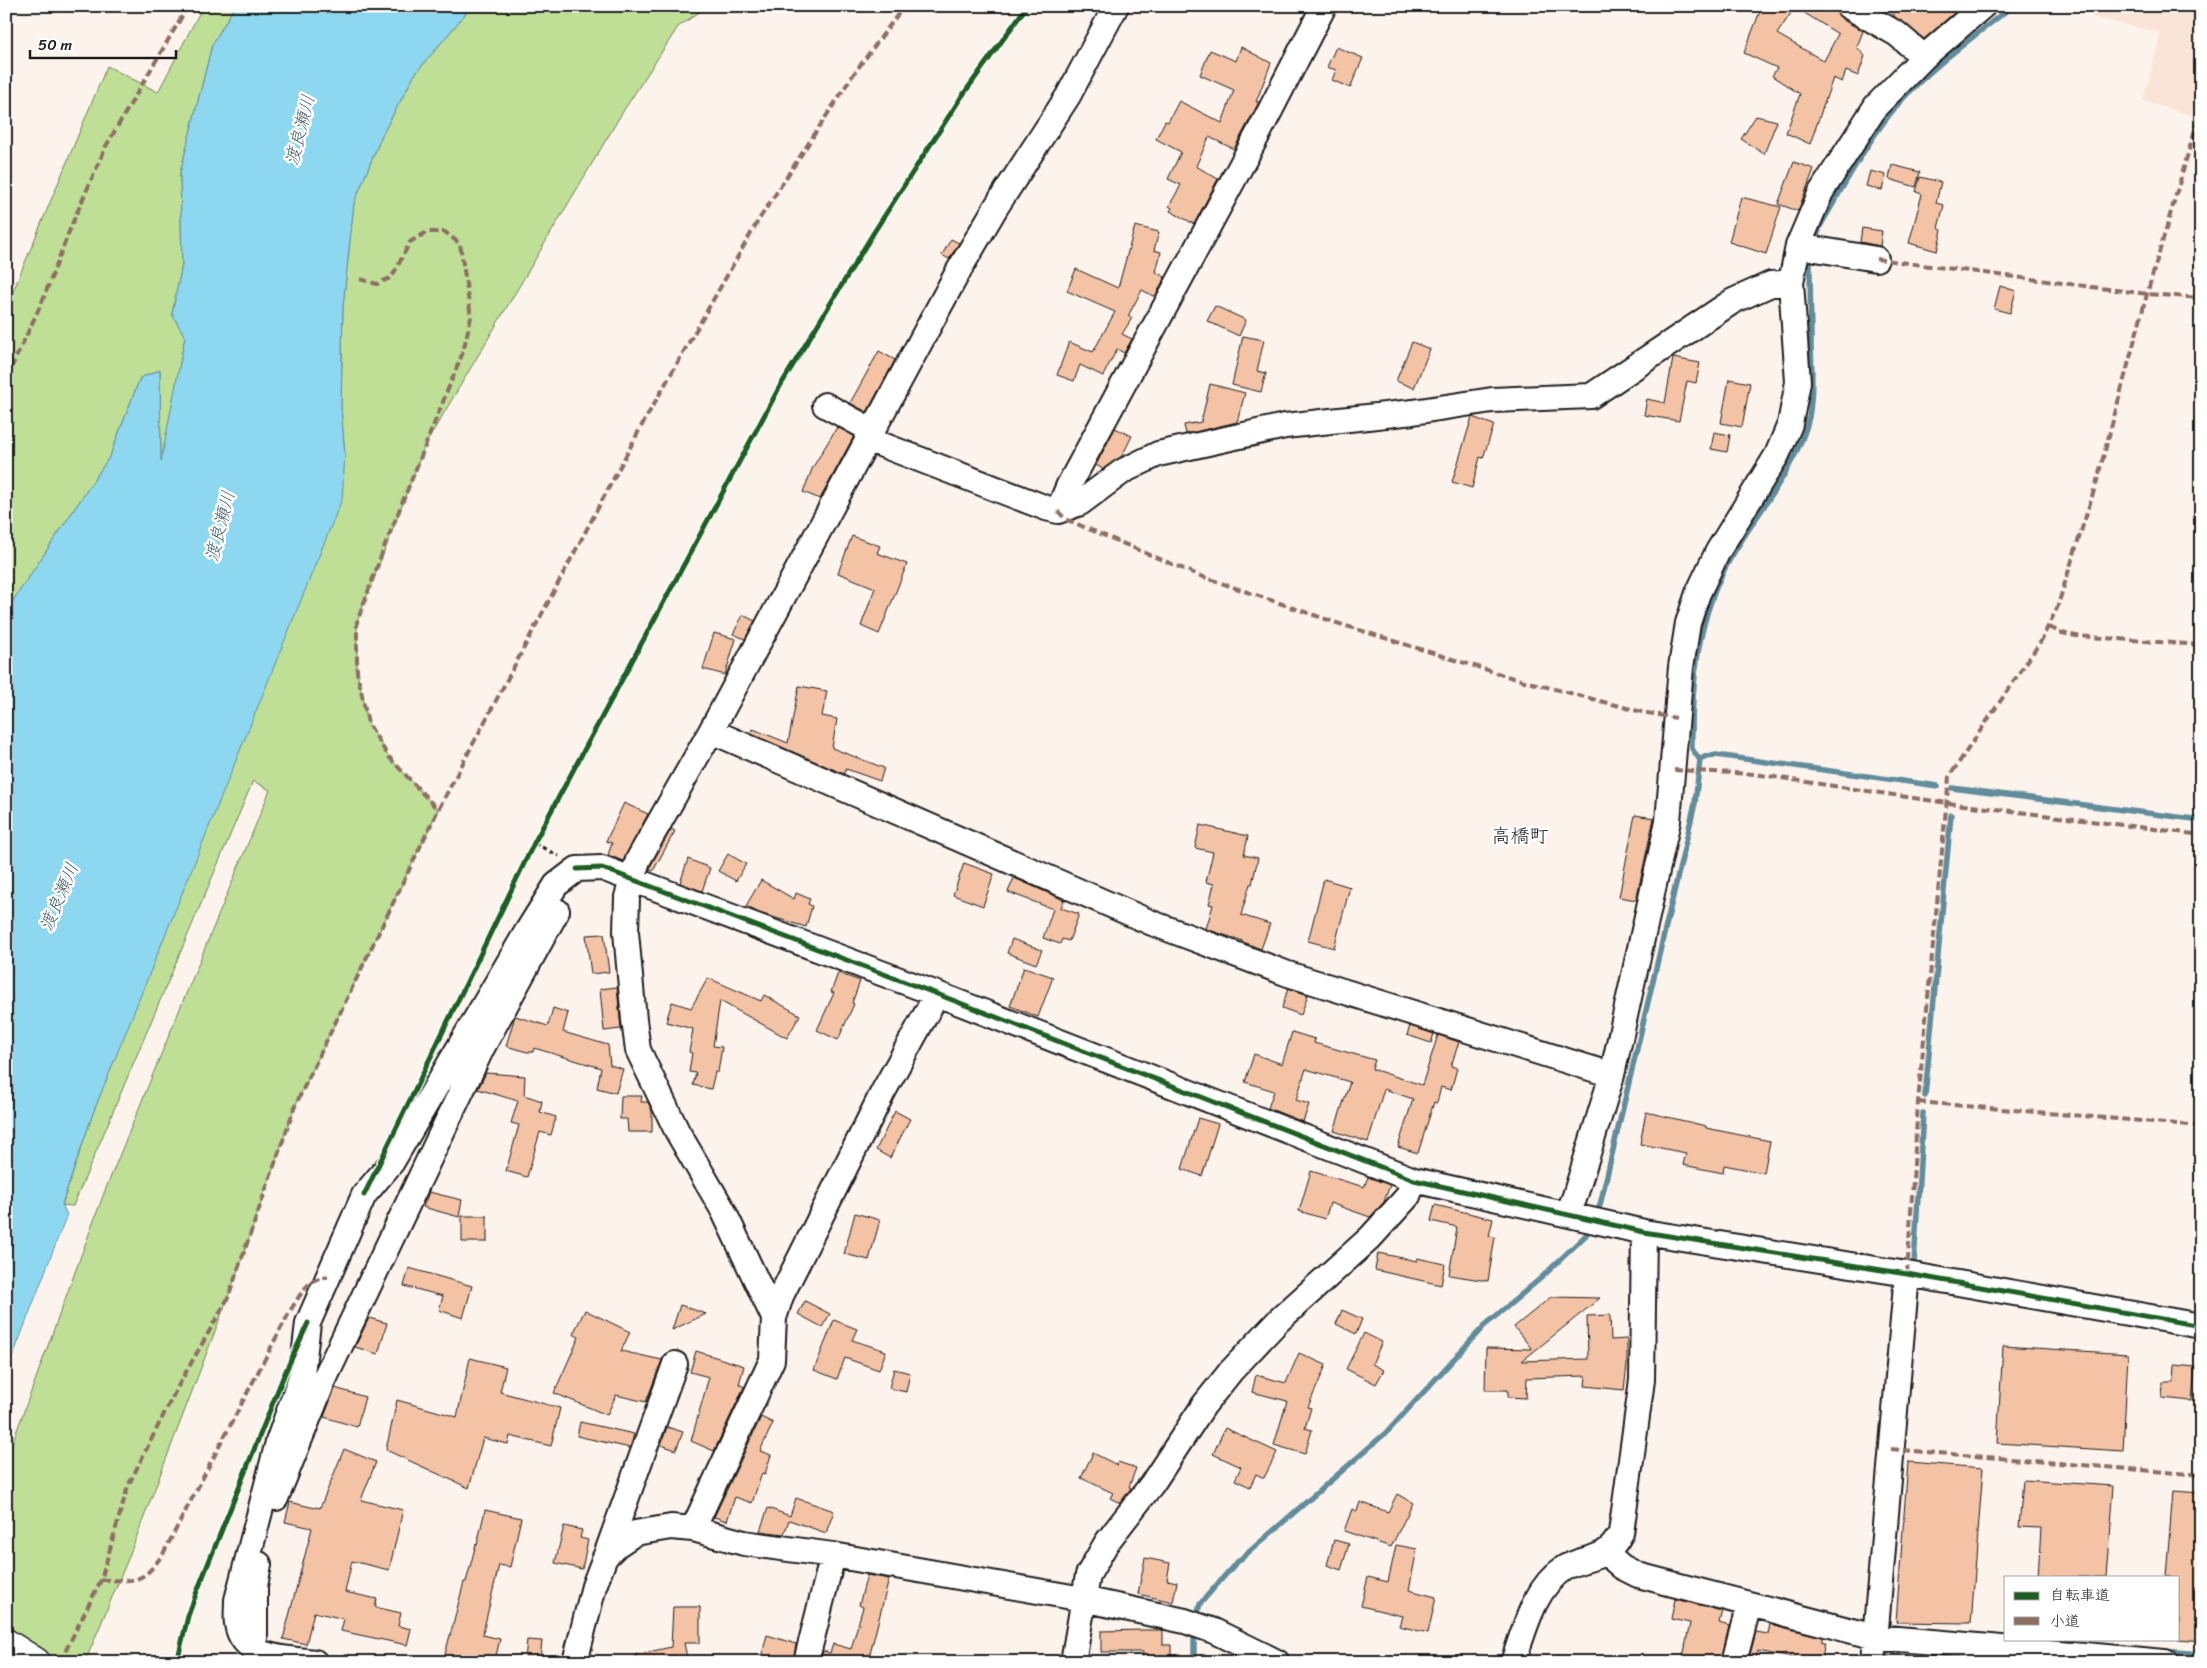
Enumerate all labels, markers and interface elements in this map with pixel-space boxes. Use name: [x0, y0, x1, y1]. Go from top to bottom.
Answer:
scale bar: [30, 28, 176, 60]
text: 50 m: [38, 32, 73, 58]
water label: 渡良瀬川: [276, 91, 324, 169]
water label: 渡良瀬川: [196, 487, 244, 565]
district label: 高橋町: [1491, 819, 1549, 852]
water label: 渡良瀬川: [30, 858, 88, 936]
legend: [2004, 1576, 2180, 1640]
text: 自転車道: [2050, 1582, 2110, 1608]
text: 小道: [2050, 1608, 2080, 1634]

